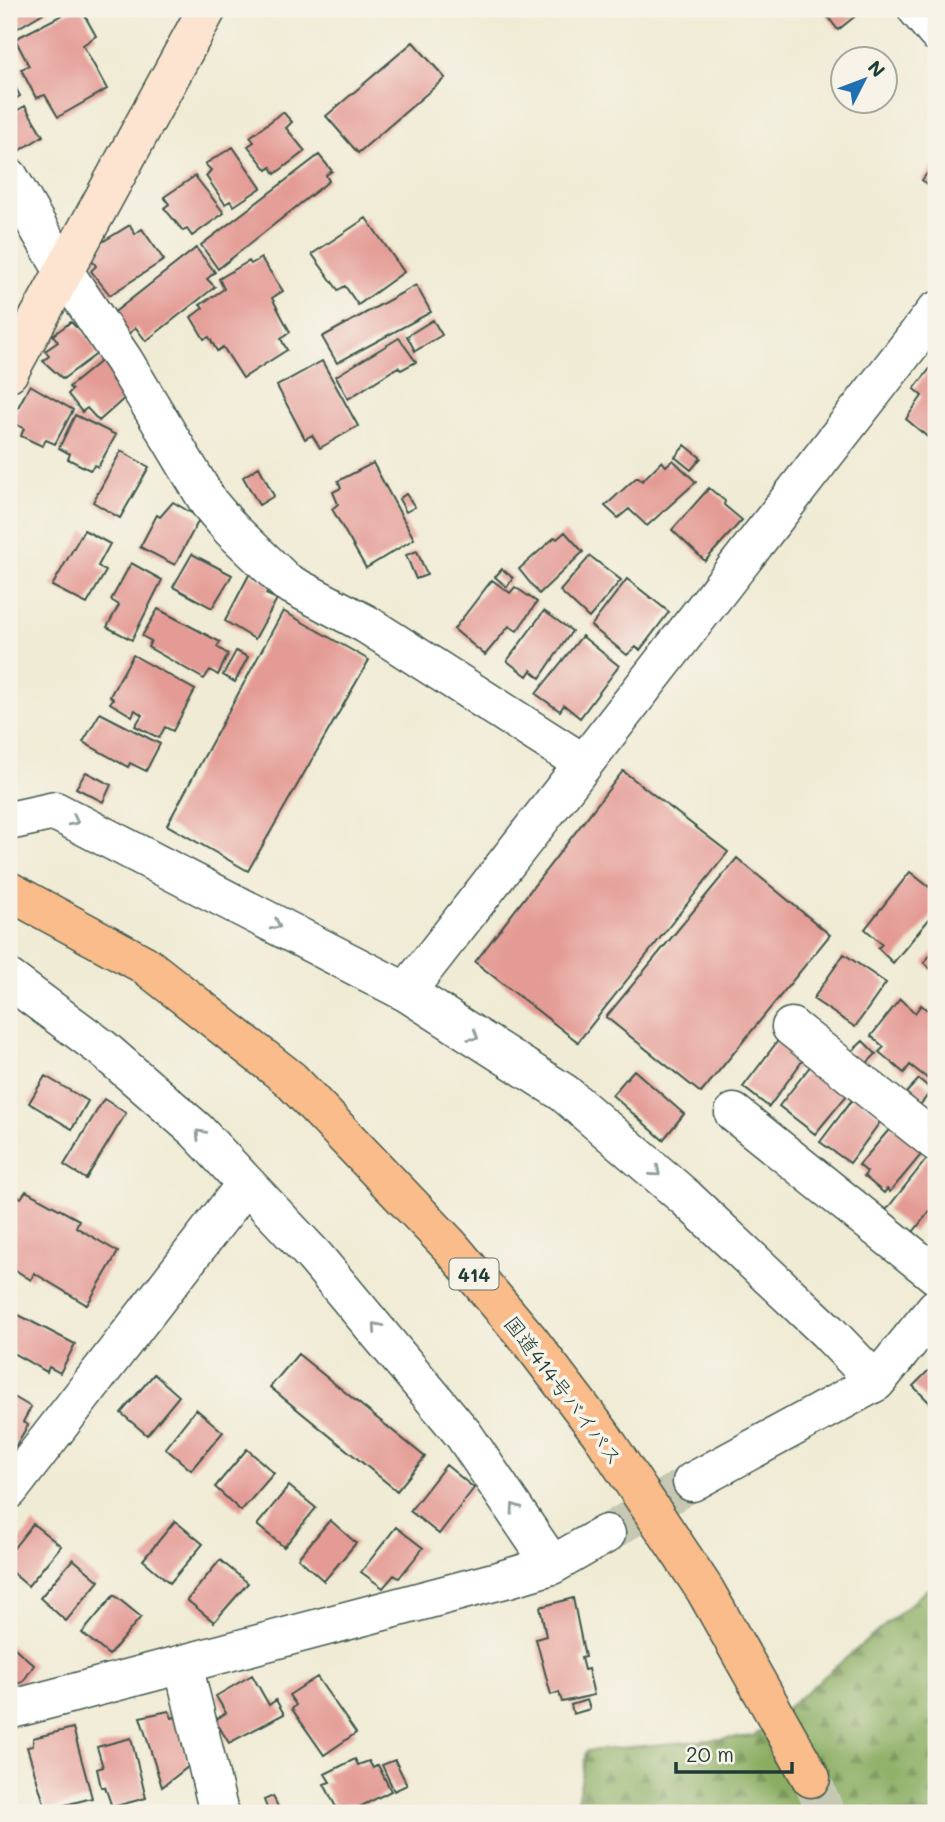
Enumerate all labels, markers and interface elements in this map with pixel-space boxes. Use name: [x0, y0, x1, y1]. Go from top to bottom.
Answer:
north arrow: [830, 46, 900, 116]
text: N: [863, 55, 891, 82]
one-way arrow: [67, 812, 79, 826]
one-way arrow: [269, 917, 281, 931]
one-way arrow: [467, 1027, 480, 1040]
one-way arrow: [195, 1129, 208, 1142]
one-way arrow: [648, 1164, 661, 1176]
road number: 414: [449, 1258, 498, 1290]
street label: 国道414号バイパス: [499, 1310, 629, 1470]
one-way arrow: [373, 1323, 385, 1336]
one-way arrow: [511, 1503, 523, 1516]
scale bar: [676, 1731, 791, 1775]
text: 20 m: [686, 1740, 734, 1767]

